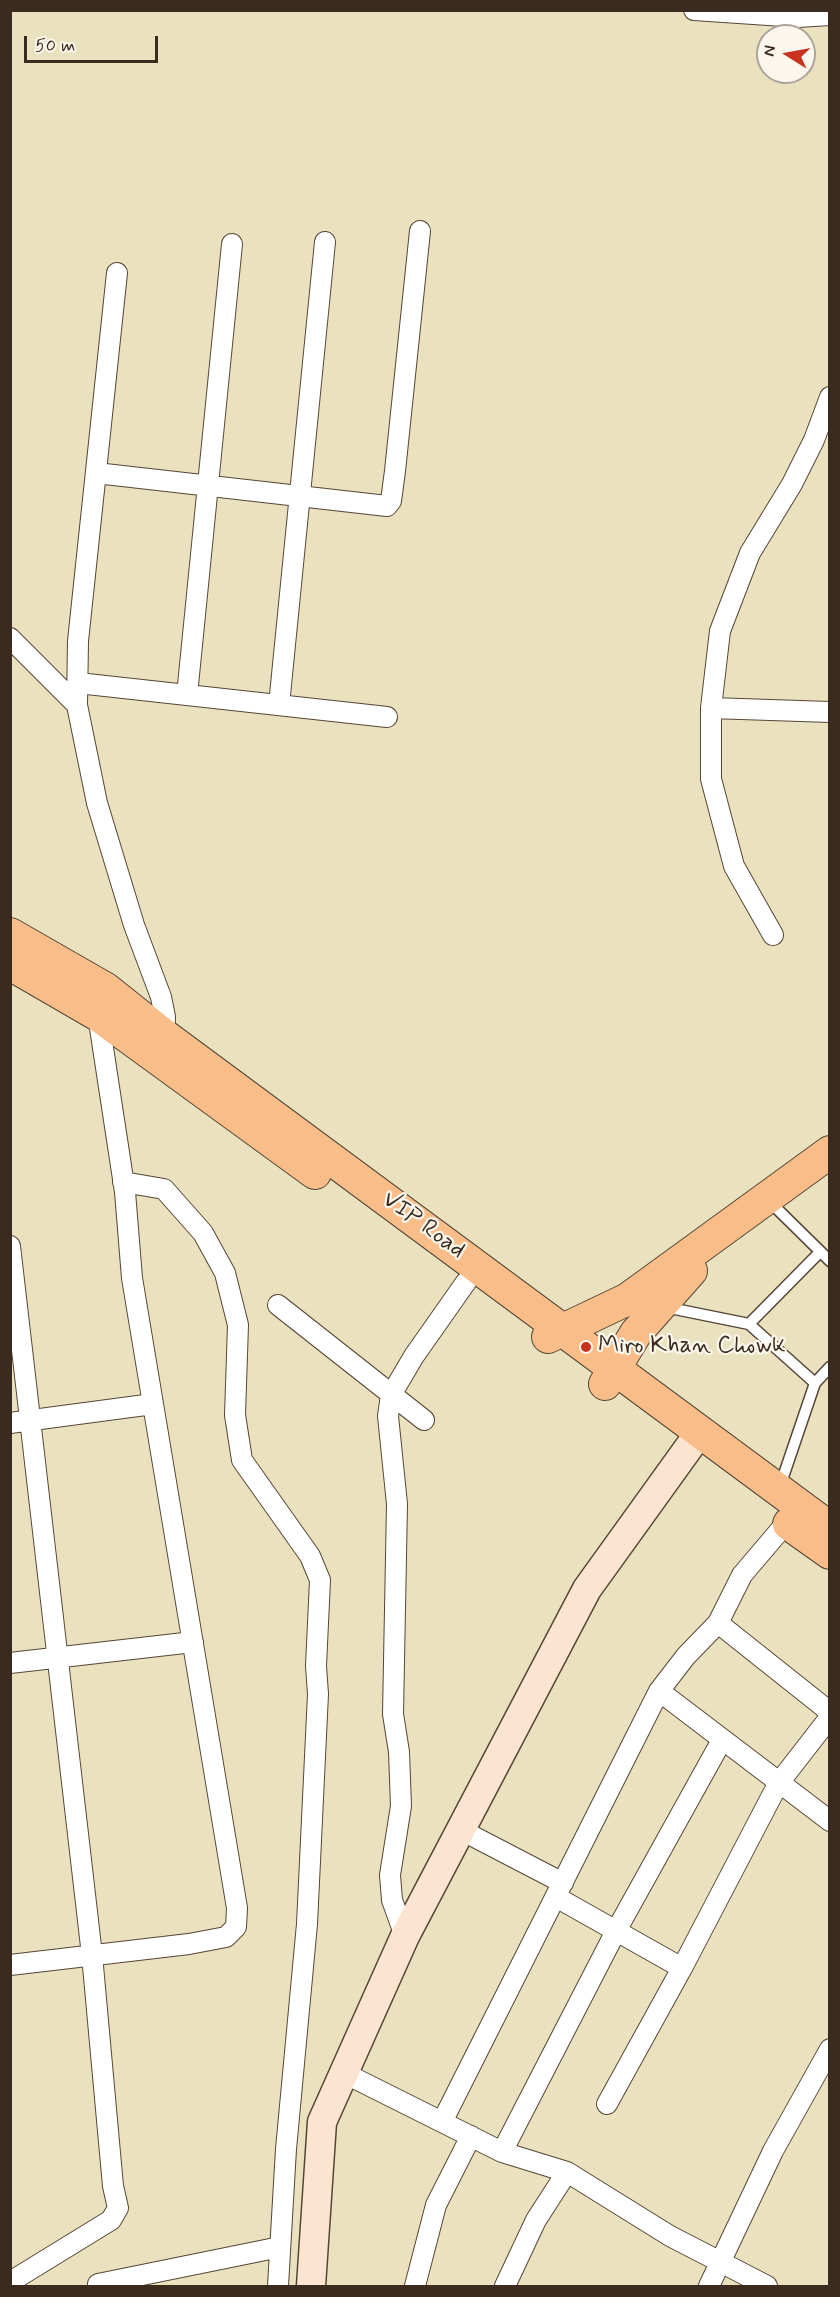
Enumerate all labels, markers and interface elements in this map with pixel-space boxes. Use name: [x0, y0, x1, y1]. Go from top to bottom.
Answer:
scale bar: [27, 24, 160, 62]
north arrow: [756, 24, 816, 84]
text: 50 m: [35, 34, 75, 58]
text: N: [758, 44, 781, 58]
street label: VIP Road: [376, 1186, 470, 1266]
place label: Miro Khan Chowk: [598, 1333, 785, 1361]
marker: Miro Khan Chowk: [579, 1340, 593, 1354]

